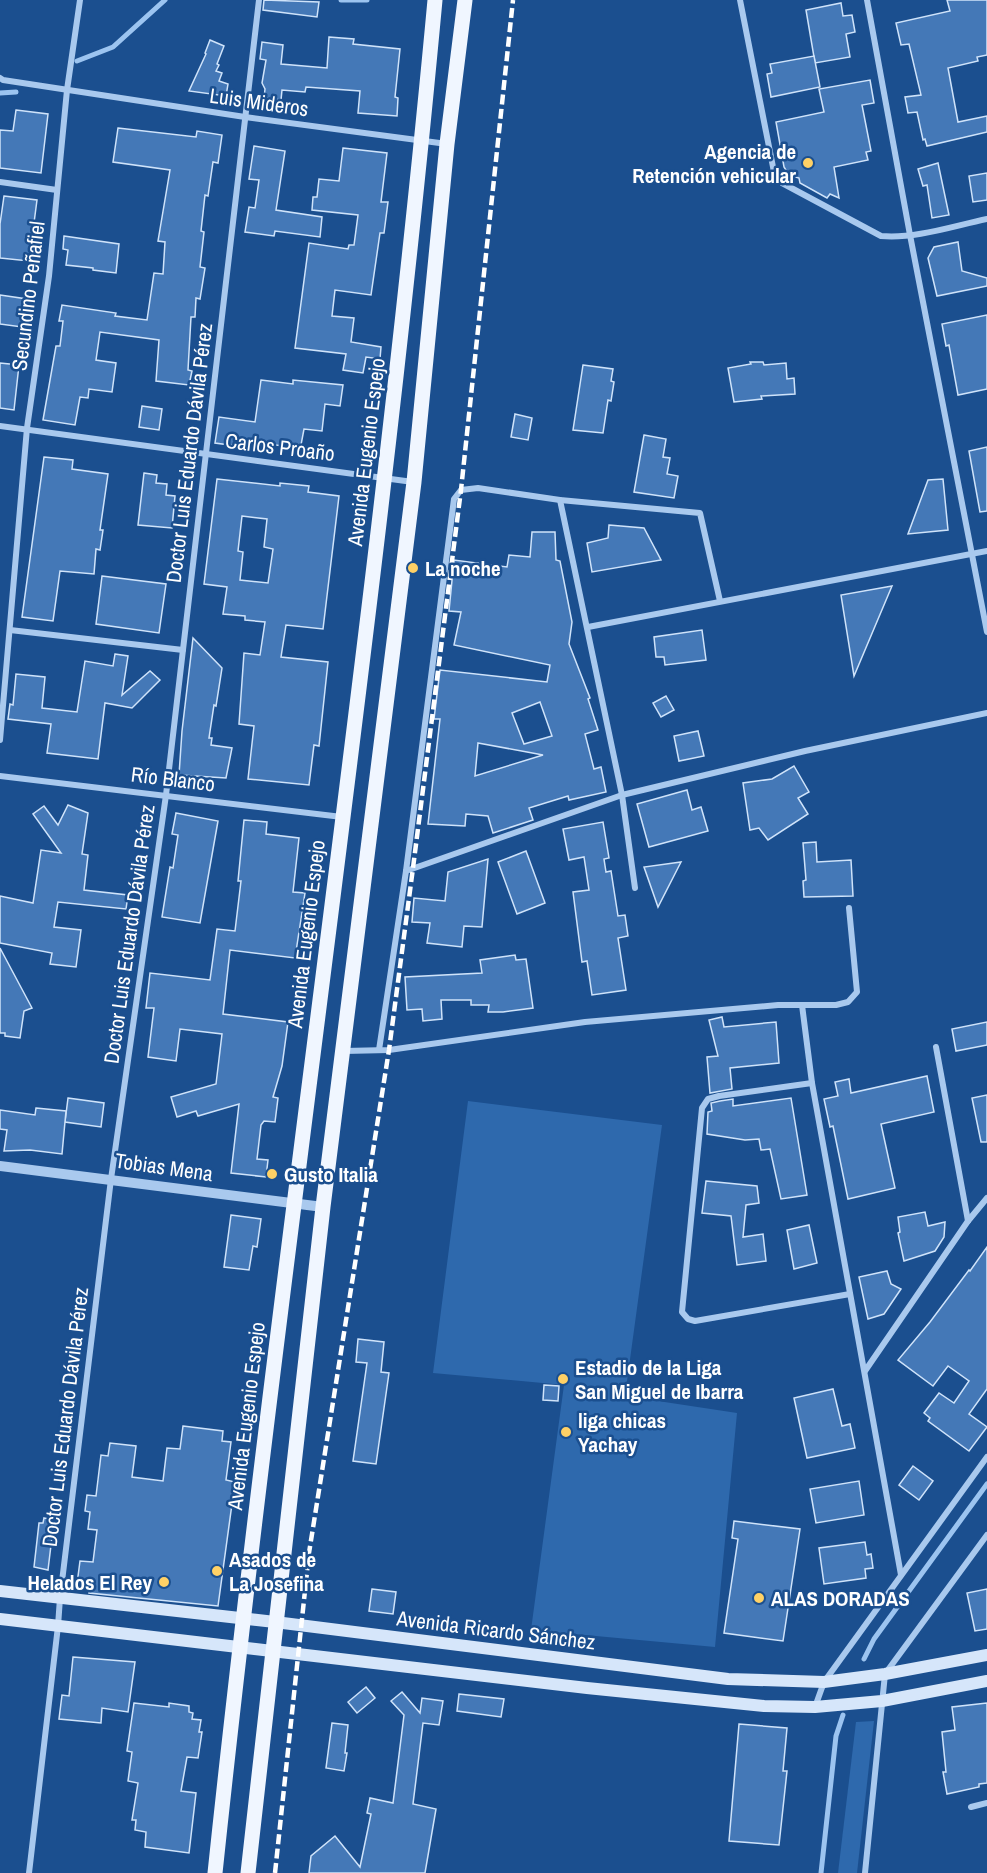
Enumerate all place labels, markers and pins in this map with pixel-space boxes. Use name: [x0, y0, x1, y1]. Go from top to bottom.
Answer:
place label: Agencia de Retención vehicular: [632, 137, 796, 190]
marker: Agencia de Retención vehicular: [801, 156, 815, 170]
place label: La noche: [425, 554, 501, 583]
marker: La noche: [406, 561, 420, 575]
place label: Gusto Italia: [284, 1160, 378, 1189]
marker: Gusto Italia: [265, 1167, 279, 1181]
place label: Estadio de la Liga San Miguel de Ibarra: [575, 1353, 744, 1406]
marker: Estadio de la Liga San Miguel de Ibarra: [556, 1372, 570, 1386]
place label: liga chicas Yachay: [578, 1406, 666, 1459]
marker: liga chicas Yachay: [559, 1425, 573, 1439]
place label: Asados de La Josefina: [229, 1545, 324, 1598]
marker: Asados de La Josefina: [210, 1564, 224, 1578]
place label: Helados El Rey: [28, 1568, 152, 1597]
marker: Helados El Rey: [157, 1575, 171, 1589]
place label: ALAS DORADAS: [771, 1584, 910, 1613]
marker: ALAS DORADAS: [752, 1591, 766, 1605]

